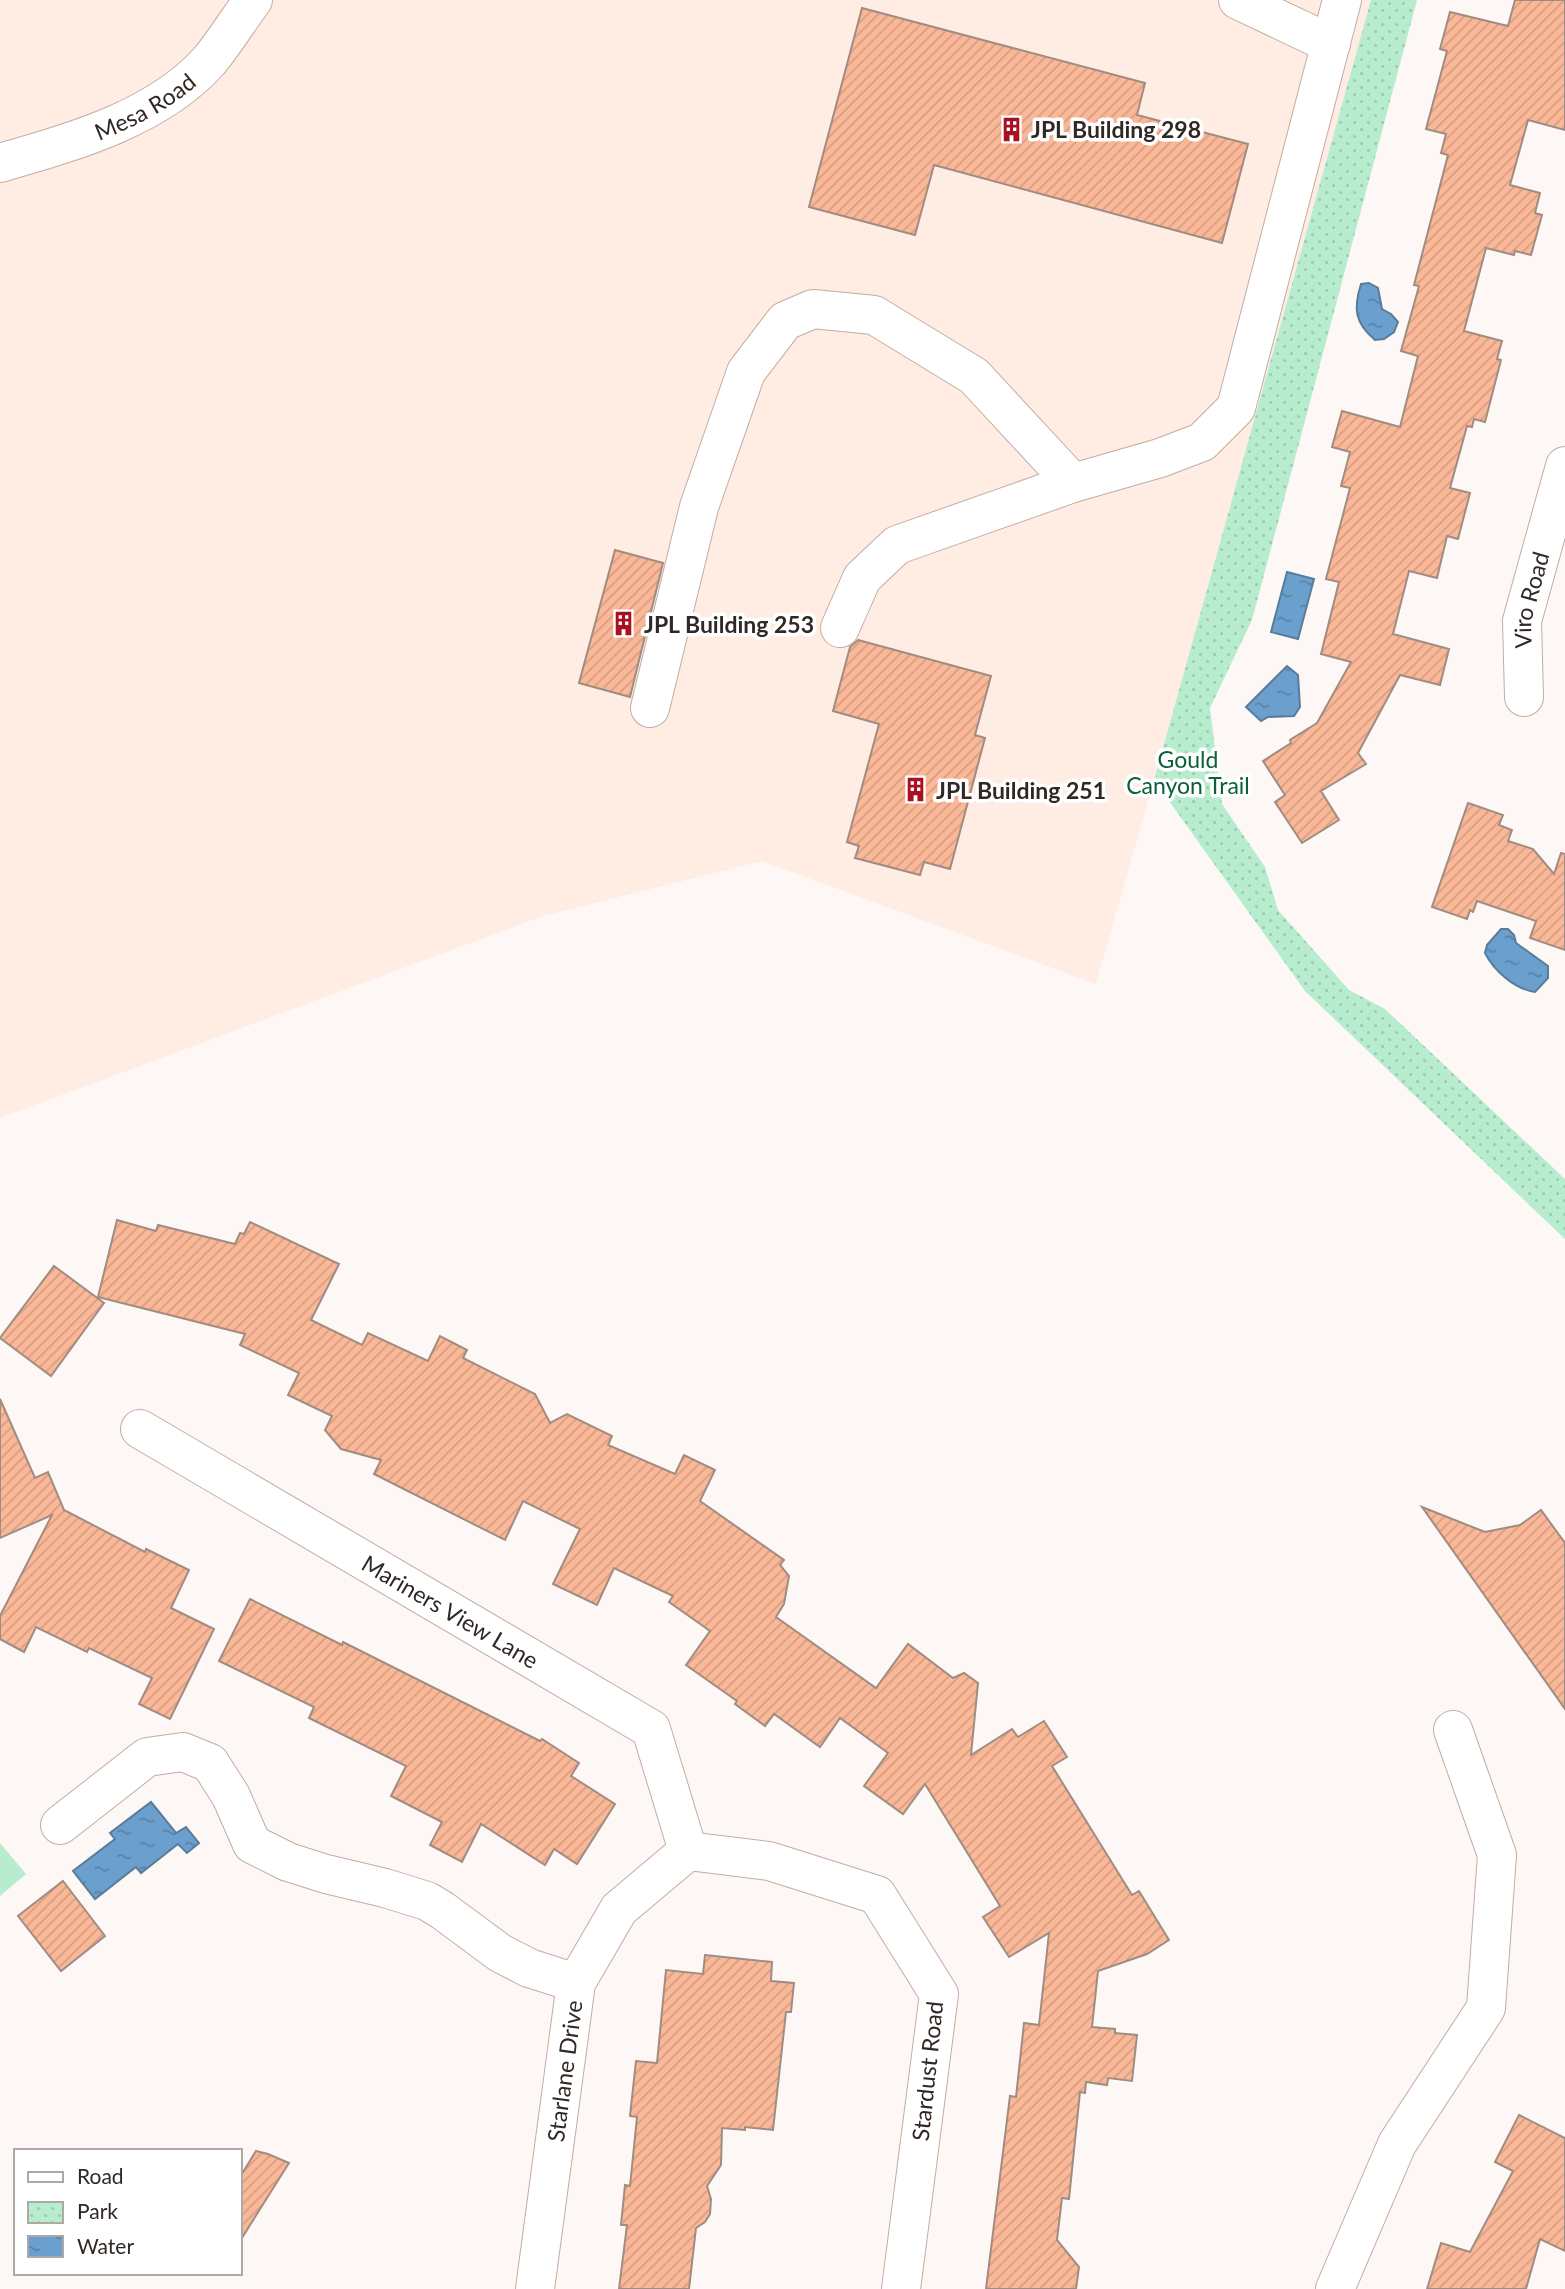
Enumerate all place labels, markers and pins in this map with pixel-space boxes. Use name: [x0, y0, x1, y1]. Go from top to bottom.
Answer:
building icon: JPL Building 298: [997, 115, 1025, 143]
place label: JPL Building 298: [1031, 115, 1201, 143]
building icon: JPL Building 253: [610, 610, 638, 638]
place label: JPL Building 253: [644, 610, 814, 638]
building icon: JPL Building 251: [902, 776, 930, 804]
place label: JPL Building 251: [936, 776, 1106, 804]

